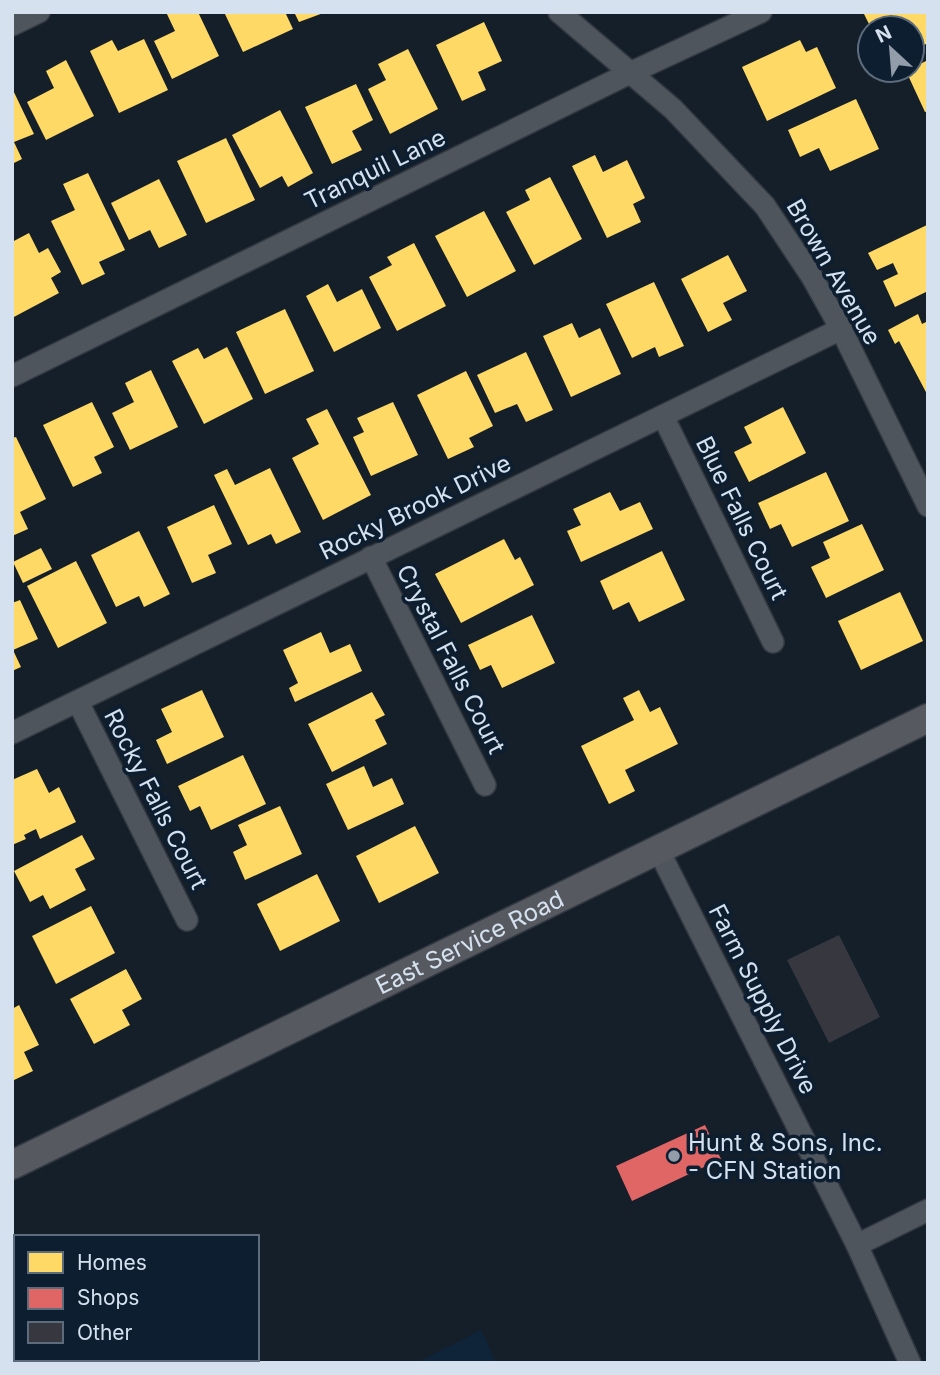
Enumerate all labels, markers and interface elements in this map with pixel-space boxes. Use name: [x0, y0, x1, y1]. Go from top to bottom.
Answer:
north arrow: [856, 14, 926, 84]
text: N: [872, 21, 895, 48]
street label: Tranquil Lane: [300, 122, 450, 216]
street label: Brown Avenue: [781, 194, 887, 350]
street label: Blue Falls Court: [690, 432, 794, 604]
street label: Rocky Brook Drive: [315, 448, 515, 566]
street label: Crystal Falls Court: [391, 559, 511, 759]
street label: Rocky Falls Court: [98, 704, 214, 894]
street label: East Service Road: [371, 884, 568, 1000]
street label: Farm Supply Drive: [703, 899, 823, 1099]
place label: Hunt & Sons, Inc. - CFN Station: [688, 1128, 883, 1185]
marker: Hunt & Sons, Inc. - CFN Station: [666, 1148, 682, 1164]
legend: [14, 1235, 259, 1361]
text: Homes: [77, 1250, 147, 1275]
text: Shops: [77, 1285, 139, 1310]
text: Other: [77, 1320, 133, 1345]

